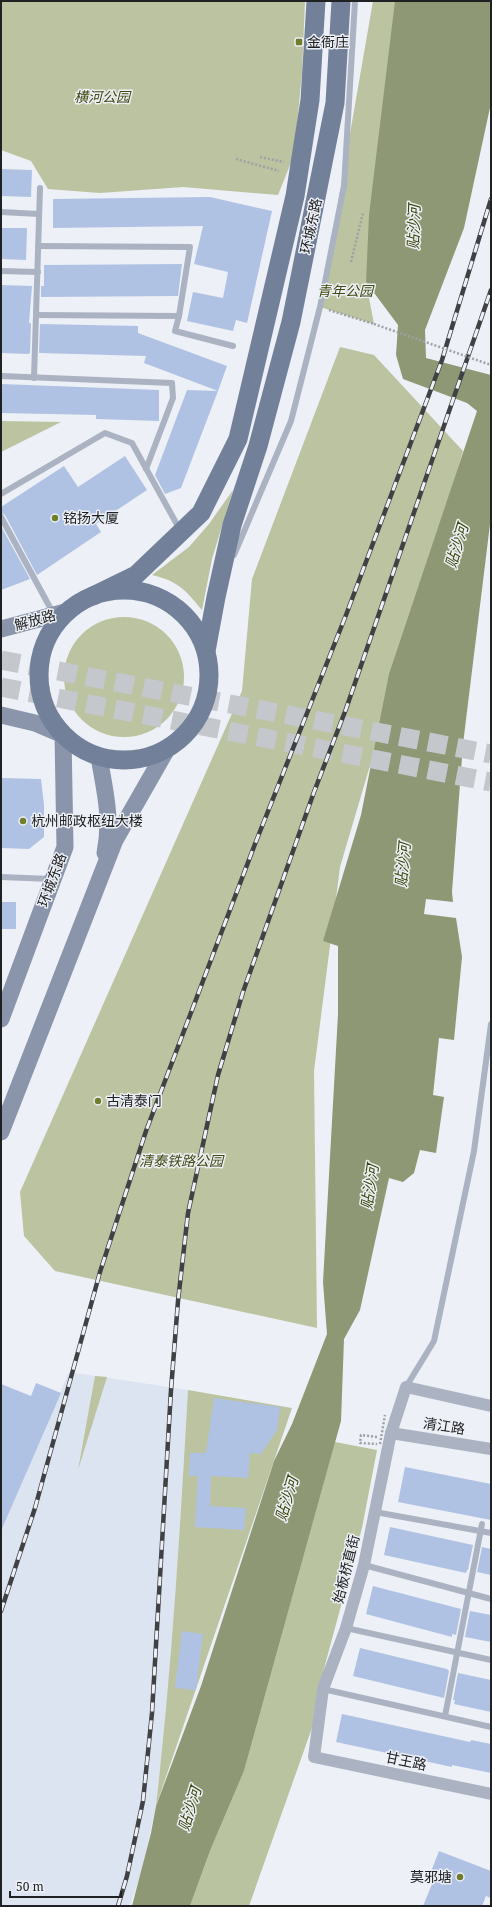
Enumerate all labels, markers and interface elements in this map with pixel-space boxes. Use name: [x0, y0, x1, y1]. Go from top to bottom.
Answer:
place label: 金衙庄: [307, 32, 349, 51]
marker: 金衙庄: [294, 37, 304, 47]
park label: 横河公园: [74, 87, 132, 106]
street label: 环城东路: [295, 197, 326, 255]
water label: 贴沙河: [402, 201, 424, 250]
park label: 青年公园: [317, 281, 375, 300]
place label: 铭扬大厦: [63, 508, 119, 527]
marker: 铭扬大厦: [50, 513, 60, 523]
water label: 贴沙河: [440, 518, 473, 570]
street label: 解放路: [12, 605, 58, 634]
place label: 杭州邮政枢纽大楼: [31, 811, 143, 830]
marker: 杭州邮政枢纽大楼: [18, 816, 28, 826]
water label: 贴沙河: [390, 839, 414, 888]
street label: 环城东路: [33, 850, 70, 909]
place label: 古清泰门: [106, 1091, 162, 1110]
marker: 古清泰门: [93, 1096, 103, 1106]
park label: 清泰铁路公园: [139, 1151, 225, 1170]
water label: 贴沙河: [356, 1160, 383, 1211]
street label: 清江路: [422, 1413, 466, 1438]
water label: 贴沙河: [270, 1471, 303, 1523]
street label: 始板桥直街: [328, 1533, 363, 1605]
street label: 甘王路: [384, 1747, 429, 1774]
water label: 贴沙河: [173, 1781, 206, 1833]
place label: 莫邪塘: [410, 1867, 452, 1886]
marker: 莫邪塘: [455, 1872, 465, 1882]
scale bar: [10, 1873, 121, 1899]
text: 50 m: [16, 1878, 44, 1895]

